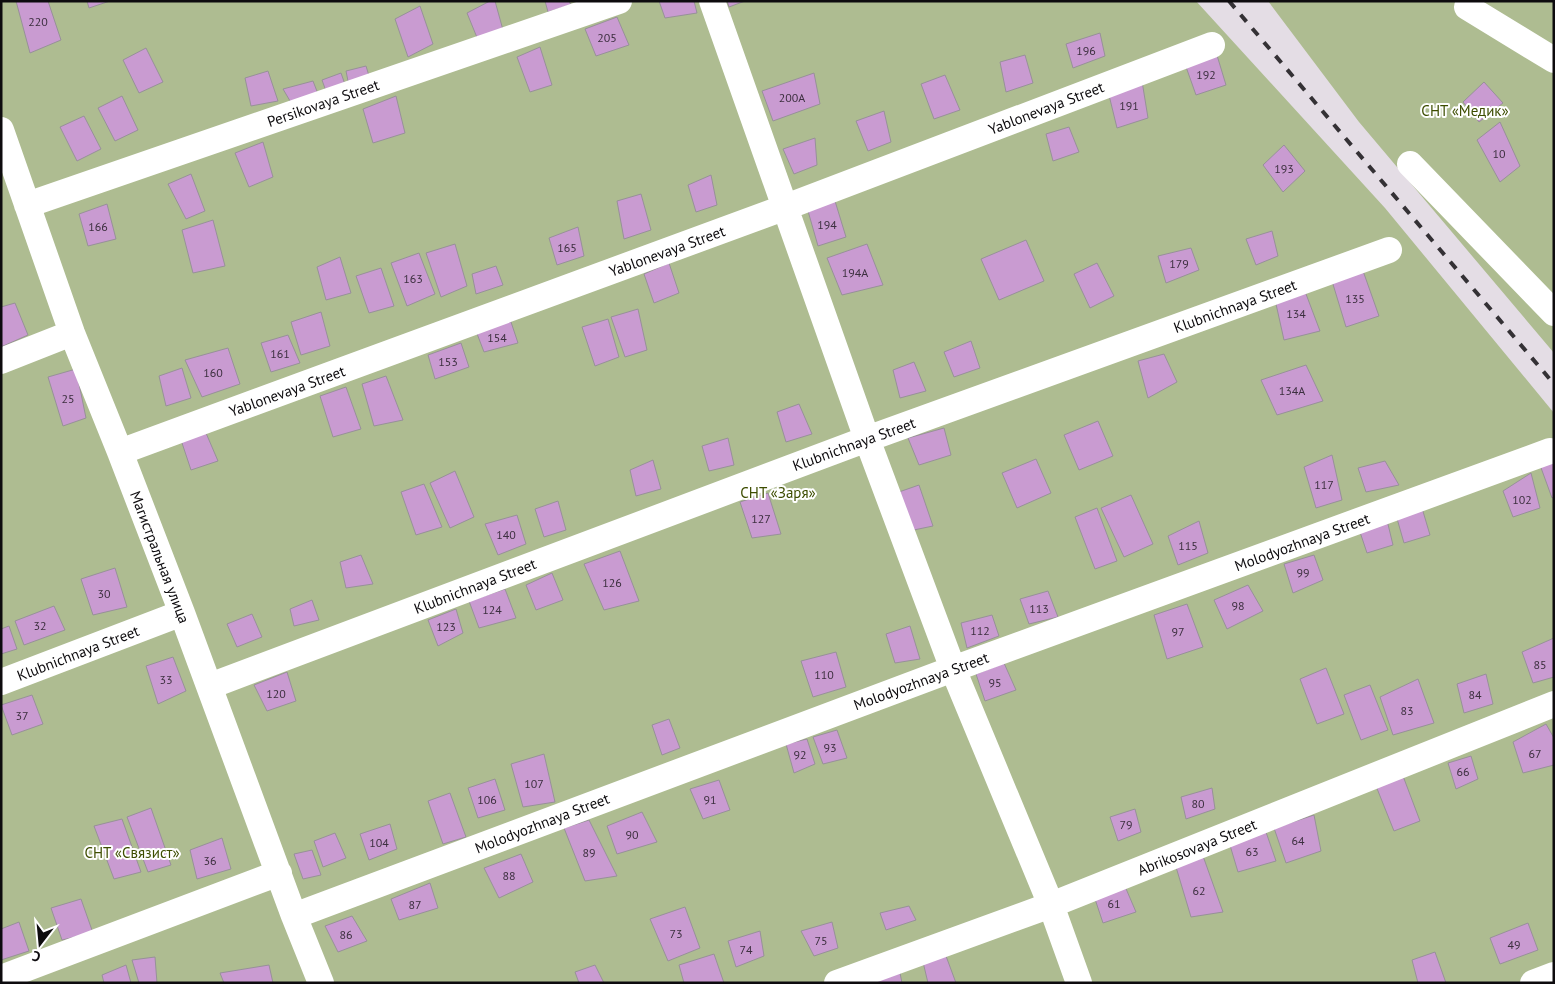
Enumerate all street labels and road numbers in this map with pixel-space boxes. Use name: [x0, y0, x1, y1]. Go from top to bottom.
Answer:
street label: Persikovaya Street: [265, 75, 381, 131]
street label: Yablonevaya Street: [986, 77, 1106, 139]
street label: Yablonevaya Street: [606, 221, 728, 281]
street label: Klubnichnaya Street: [1171, 275, 1299, 337]
street label: Yablonevaya Street: [226, 361, 348, 421]
street label: Klubnichnaya Street: [790, 413, 918, 475]
street label: Магистральная улица: [126, 488, 194, 626]
street label: Molodyozhnaya Street: [1232, 509, 1372, 575]
street label: Klubnichnaya Street: [411, 554, 539, 618]
street label: Klubnichnaya Street: [14, 621, 142, 685]
street label: Molodyozhnaya Street: [851, 648, 991, 714]
street label: Molodyozhnaya Street: [472, 789, 612, 857]
street label: Abrikosovaya Street: [1135, 814, 1259, 880]

